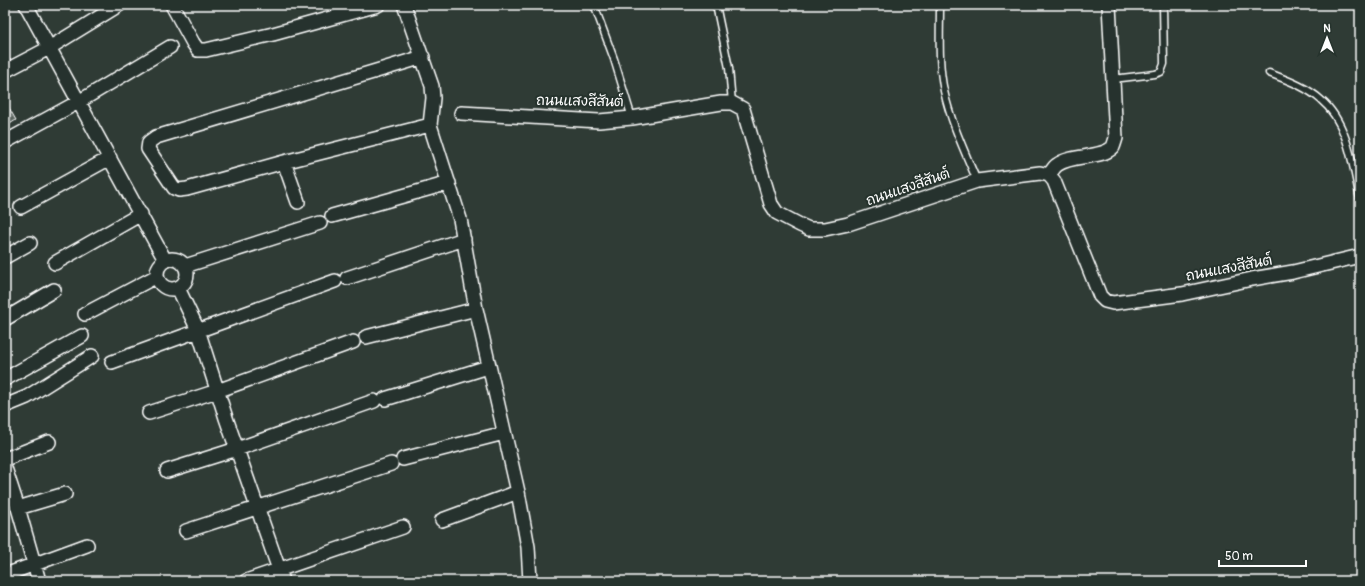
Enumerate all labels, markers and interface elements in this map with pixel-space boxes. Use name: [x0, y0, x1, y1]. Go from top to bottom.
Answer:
north arrow: [1307, 18, 1347, 58]
text: N: [1323, 22, 1331, 35]
street label: ถนนแสงสีสันต์: [536, 91, 624, 110]
street label: ถนนแสงสีสันต์: [863, 164, 952, 209]
street label: ถนนแสงสีสันต์: [1184, 250, 1274, 285]
scale bar: [1219, 542, 1306, 568]
text: 50 m: [1225, 549, 1253, 564]

